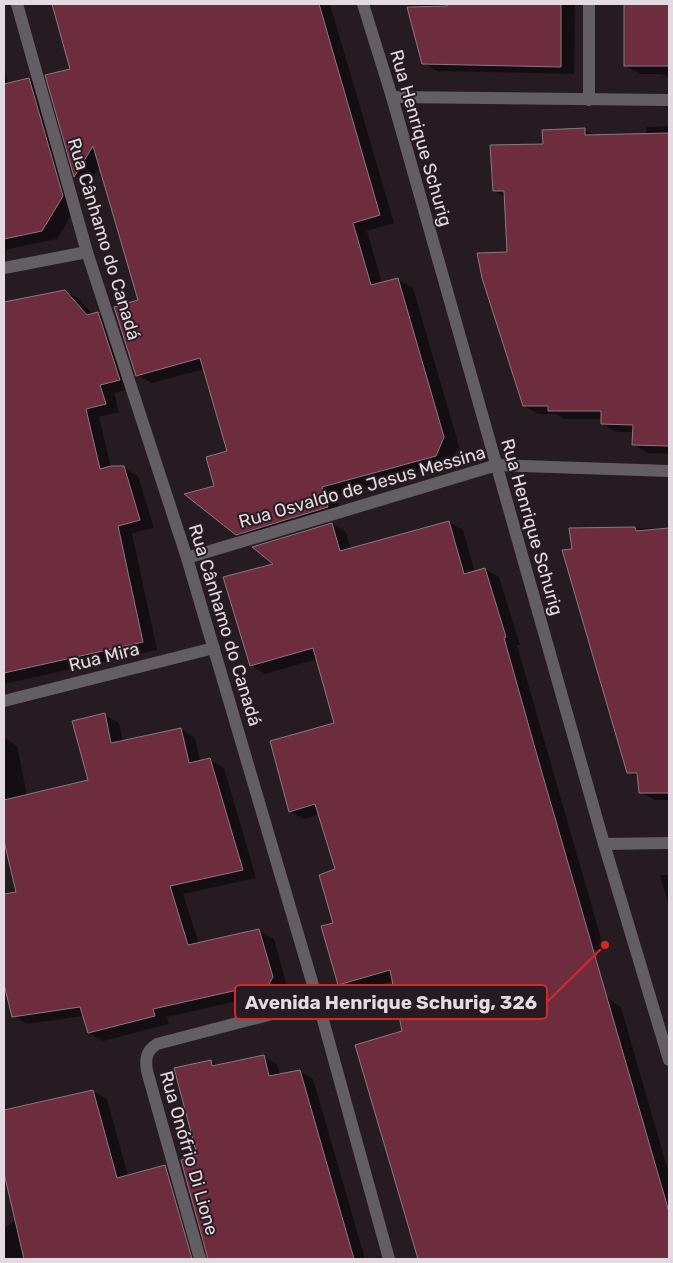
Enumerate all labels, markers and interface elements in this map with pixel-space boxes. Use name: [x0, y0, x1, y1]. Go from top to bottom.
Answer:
street label: Rua Henrique Schurig: [385, 47, 457, 229]
street label: Rua Cânhamo do Canadá: [63, 135, 145, 343]
street label: Rua Henrique Schurig: [496, 436, 568, 618]
street label: Rua Osvaldo de Jesus Messina: [236, 441, 488, 533]
street label: Rua Cânhamo do Canadá: [184, 521, 266, 729]
street label: Rua Mira: [66, 638, 142, 676]
callout: Avenida Henrique Schurig, 326: [235, 985, 547, 1019]
text: Avenida Henrique Schurig, 326: [245, 991, 537, 1014]
street label: Rua Onófrio Di Lione: [155, 1068, 223, 1238]

